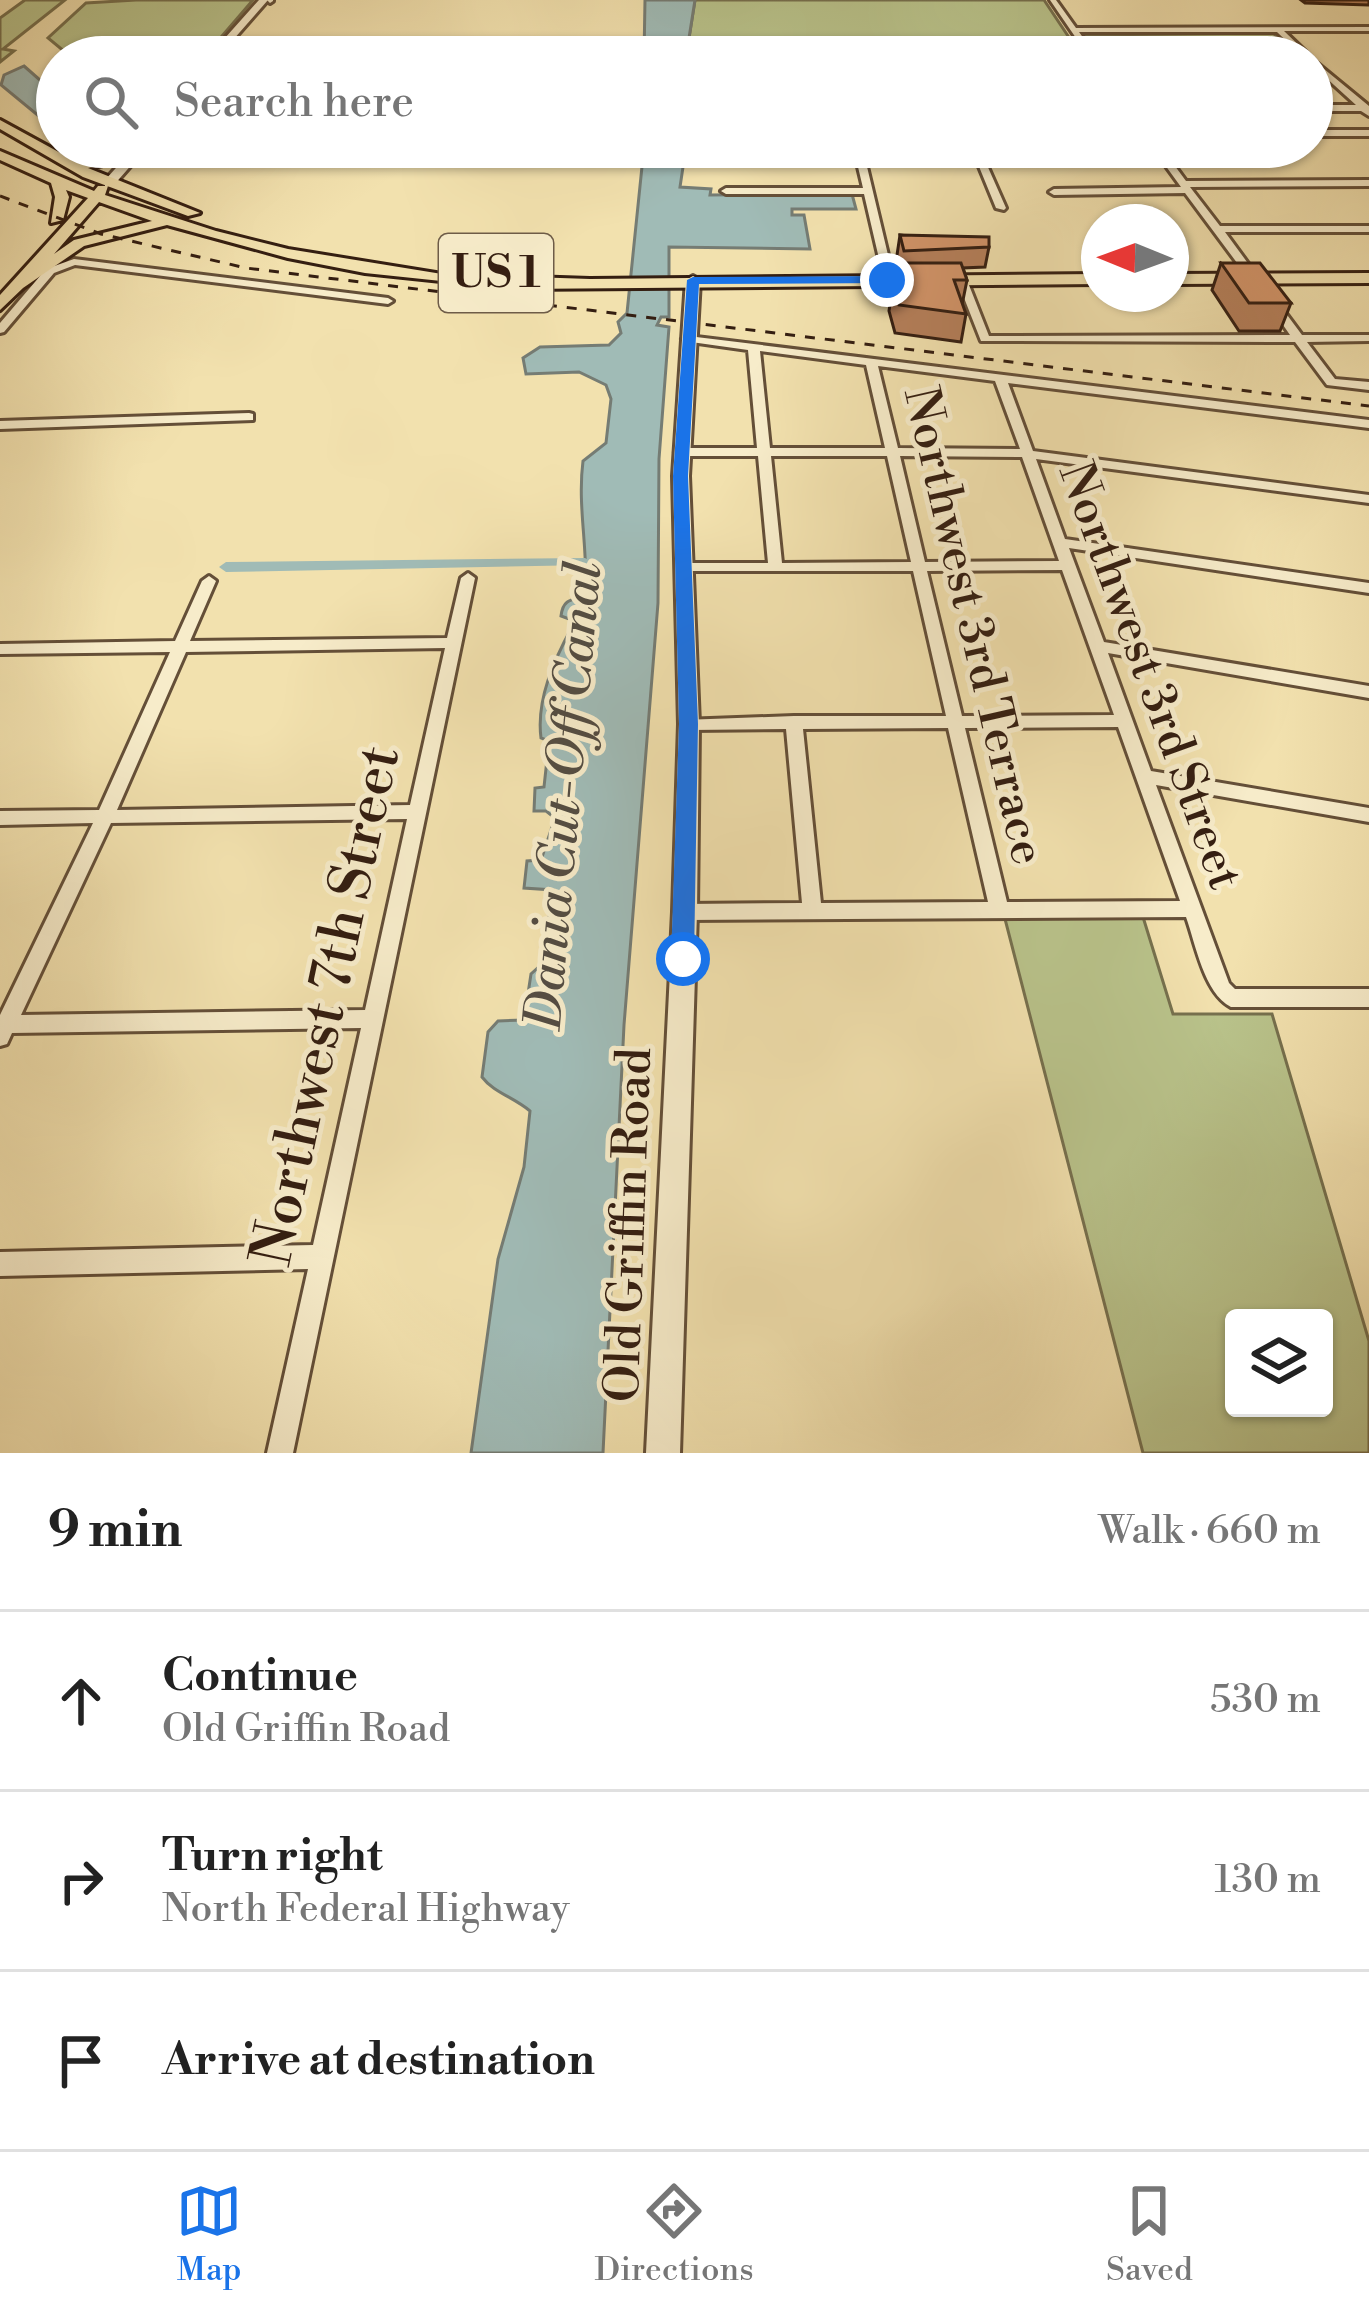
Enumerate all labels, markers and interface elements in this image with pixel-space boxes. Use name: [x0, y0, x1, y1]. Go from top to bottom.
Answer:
search box: [36, 36, 1333, 168]
icon: search: [78, 69, 144, 135]
text: Search here: [174, 74, 414, 131]
north arrow: [1081, 204, 1189, 312]
road number: US 1: [439, 234, 553, 312]
route end: [860, 253, 914, 307]
street label: Northwest 3rd Terrace: [889, 381, 1057, 871]
street label: Northwest 3rd Street: [1044, 454, 1254, 898]
water label: Dania Cut-Off Canal: [513, 559, 617, 1034]
street label: Northwest 7th Street: [237, 739, 417, 1273]
route start: [656, 932, 710, 986]
street label: Old Griffin Road: [594, 1047, 666, 1403]
map controls: [1225, 1309, 1333, 1417]
button: layers: [1225, 1309, 1333, 1417]
text: 9 min: [48, 1499, 182, 1563]
text: Walk · 660 m: [1099, 1507, 1321, 1556]
text: Continue: [162, 1648, 358, 1705]
icon: ahead: [48, 1668, 114, 1734]
text: 530 m: [1210, 1676, 1321, 1725]
text: Old Griffin Road: [162, 1705, 450, 1754]
text: Turn right: [162, 1828, 383, 1885]
icon: right: [48, 1848, 114, 1914]
text: 130 m: [1215, 1856, 1321, 1905]
text: North Federal Highway: [162, 1885, 569, 1934]
icon: arrive: [48, 2028, 114, 2094]
text: Arrive at destination: [162, 2032, 595, 2089]
tab: Map: [176, 2178, 242, 2291]
tab: Directions: [595, 2178, 754, 2291]
tab: Saved: [1106, 2178, 1193, 2291]

